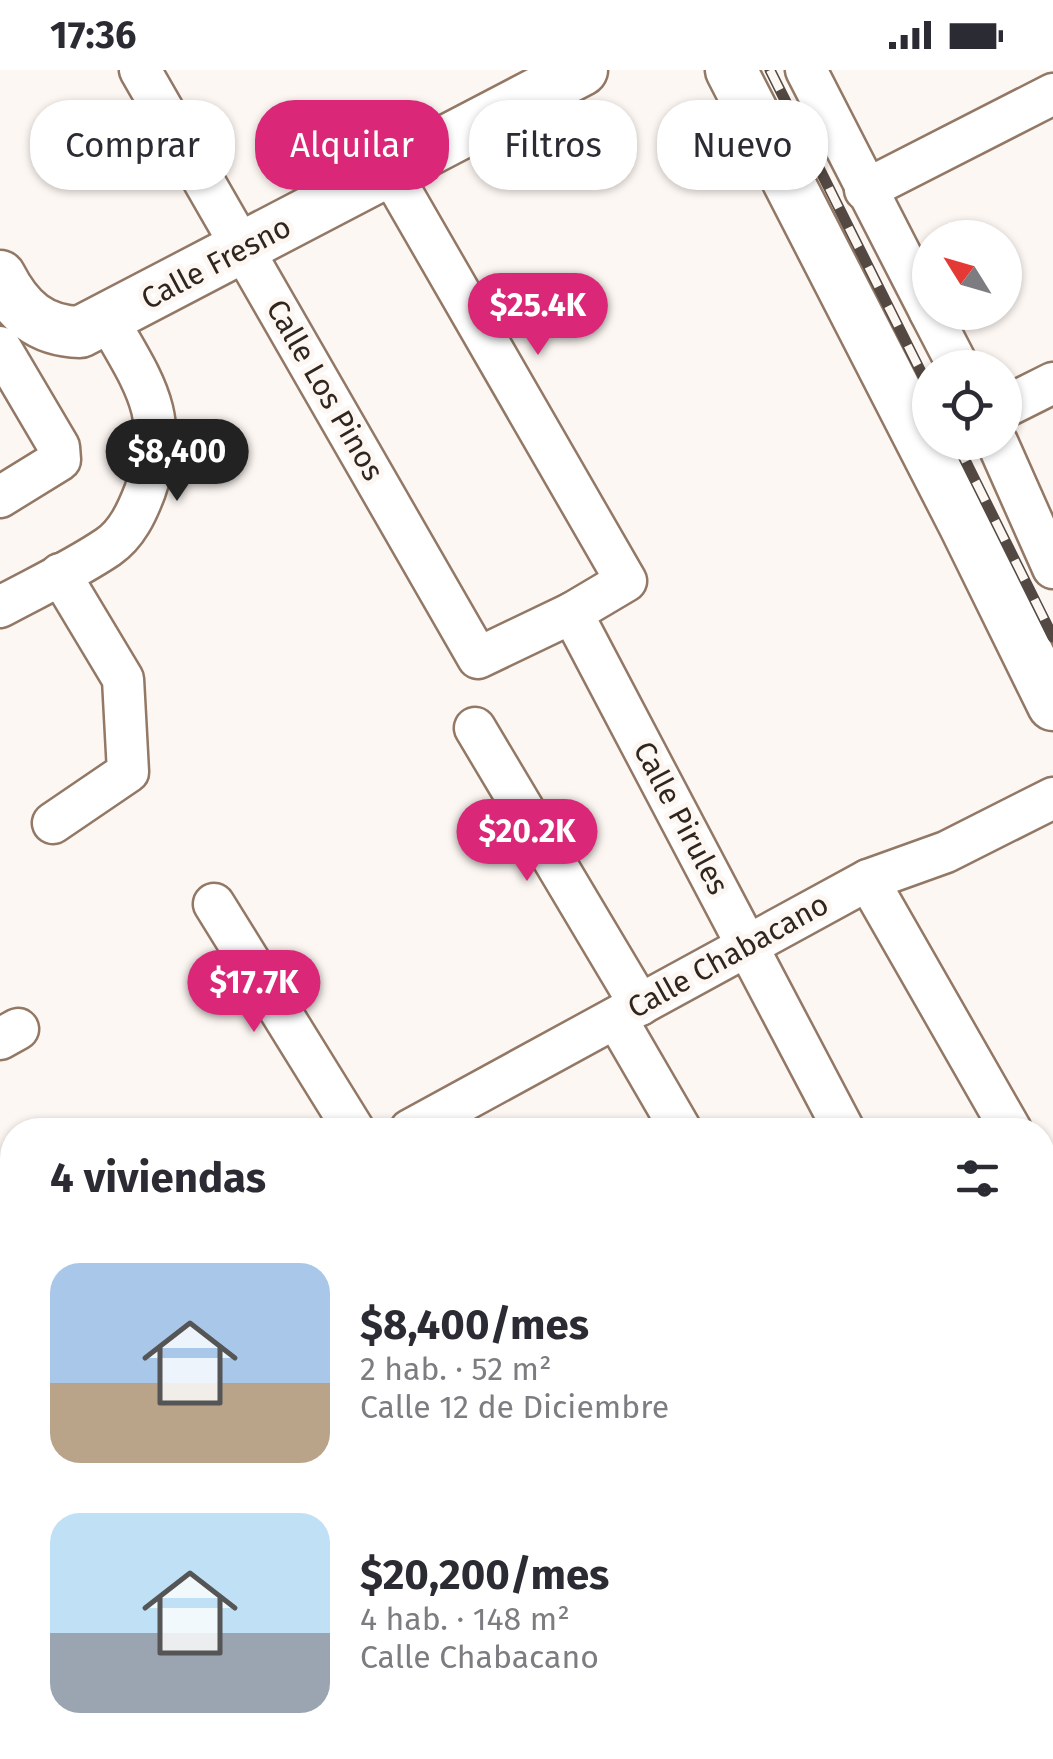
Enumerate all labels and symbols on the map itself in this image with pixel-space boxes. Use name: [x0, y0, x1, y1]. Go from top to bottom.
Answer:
street label: Calle Fresno: [135, 209, 297, 317]
north arrow: [912, 220, 1022, 330]
pin: $25.4K: [457, 273, 619, 358]
street label: Calle Los Pinos: [259, 293, 391, 487]
pin: $8,400: [96, 419, 258, 504]
street label: Calle Pirules: [626, 735, 736, 901]
pin: $20.2K: [446, 799, 608, 884]
street label: Calle Chabacano: [621, 886, 835, 1026]
pin: $17.7K: [173, 950, 335, 1035]

